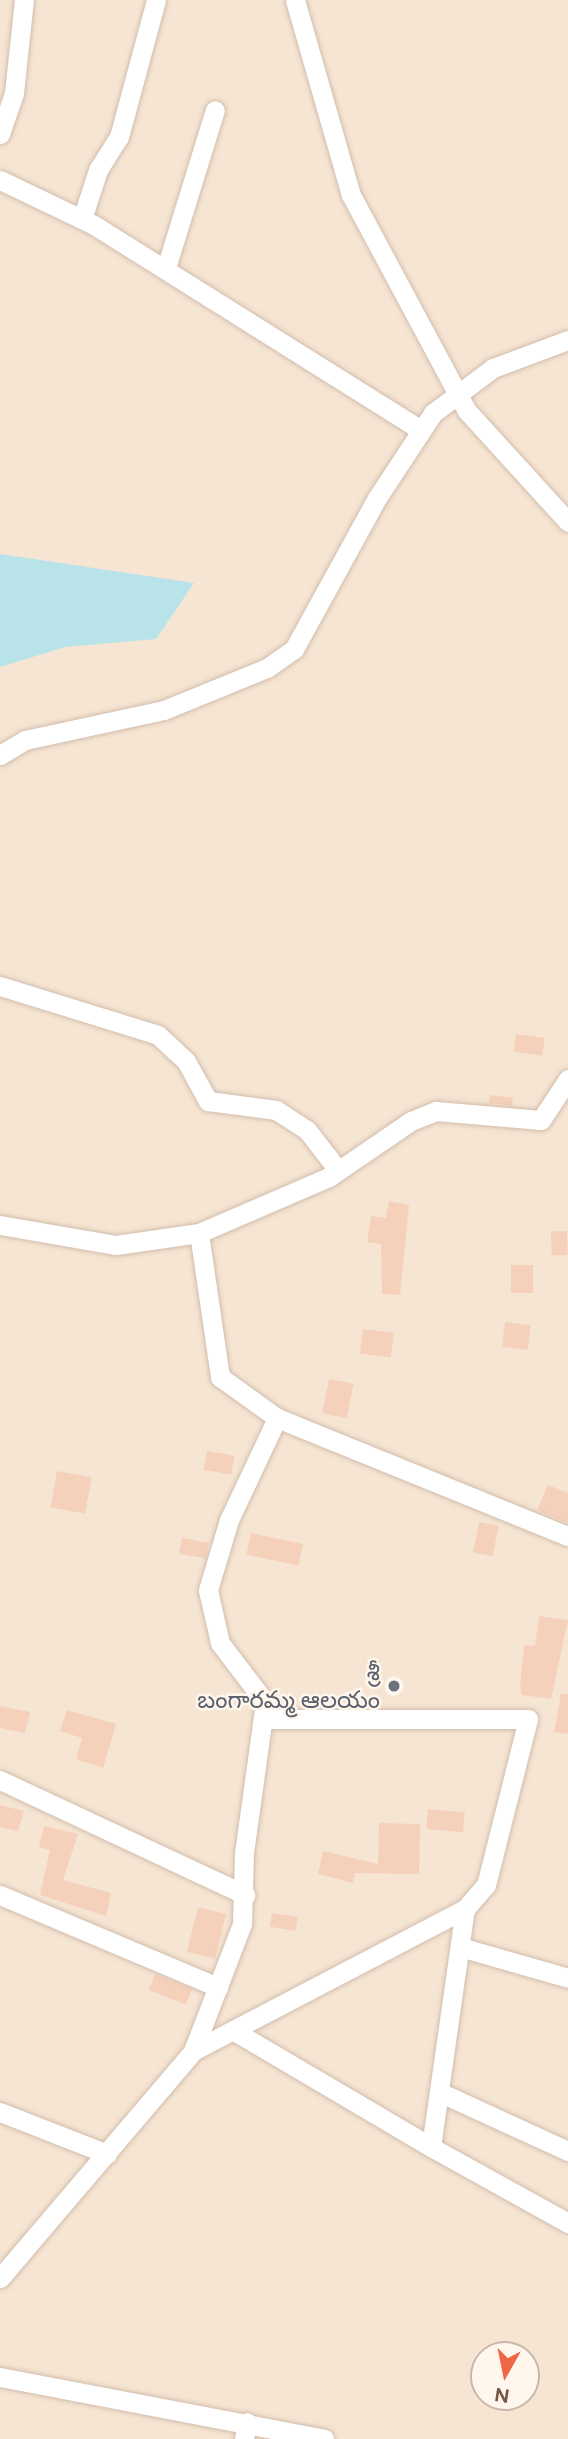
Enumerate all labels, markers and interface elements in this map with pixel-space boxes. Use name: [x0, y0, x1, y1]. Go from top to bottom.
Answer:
place label: శ్రీ బంగారమ్మ ఆలయం: [197, 1658, 380, 1714]
marker: శ్రీ బంగారమ్మ ఆలయం: [386, 1678, 402, 1694]
north arrow: [470, 2341, 540, 2411]
text: N: [493, 2383, 511, 2408]

